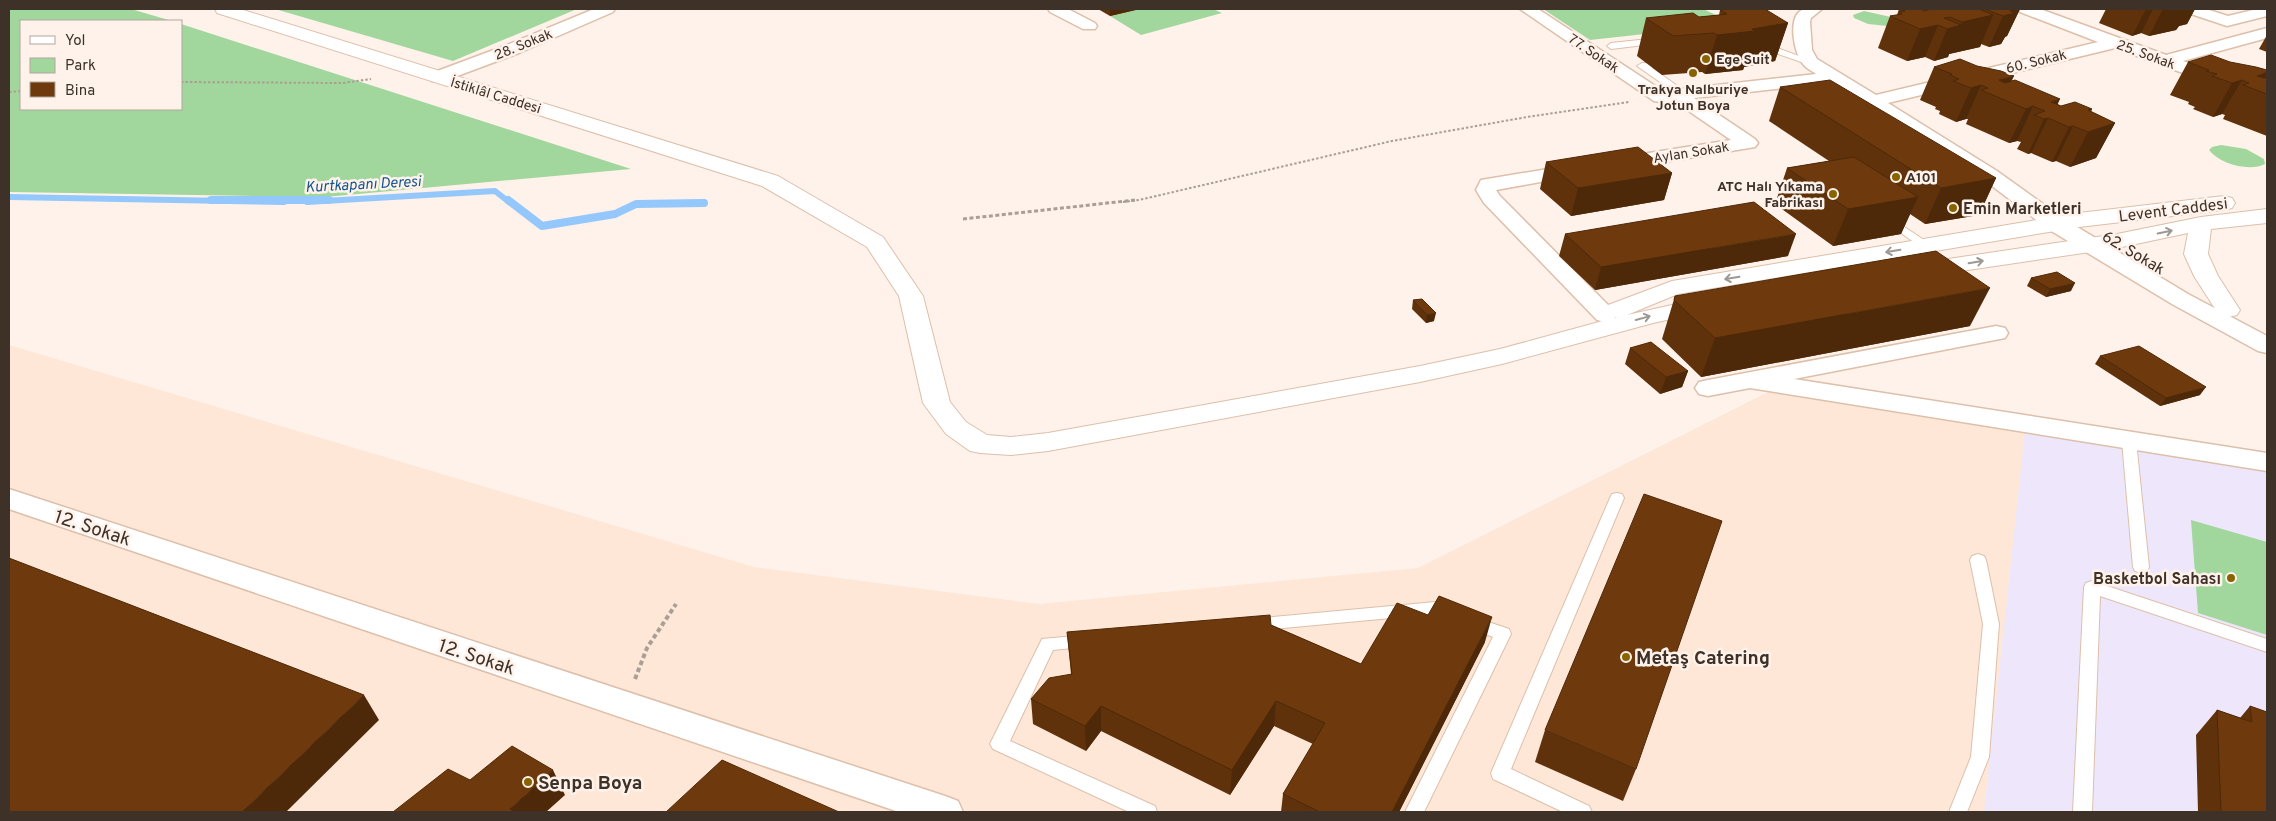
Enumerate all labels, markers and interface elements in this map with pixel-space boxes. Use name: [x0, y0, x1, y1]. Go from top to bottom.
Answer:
legend: [20, 20, 182, 110]
street label: 28. Sokak: [492, 26, 555, 65]
street label: 77. Sokak: [1564, 31, 1622, 78]
text: Yol: [65, 32, 86, 51]
street label: 25. Sokak: [2114, 37, 2177, 74]
street label: 60. Sokak: [2004, 47, 2068, 78]
place label: Ege Suit: [1716, 52, 1770, 69]
marker: Ege Suit: [1700, 53, 1712, 65]
text: Park: [65, 57, 96, 76]
marker: Trakya Nalburiye Jotun Boya: [1687, 67, 1699, 79]
street label: İstiklâl Caddesi: [448, 74, 543, 118]
text: Bina: [65, 82, 95, 101]
place label: Trakya Nalburiye Jotun Boya: [1637, 82, 1749, 115]
street label: Aylan Sokak: [1652, 139, 1730, 168]
place label: A101: [1906, 170, 1936, 187]
marker: A101: [1890, 171, 1902, 183]
water label: Kurtkapanı Deresi: [305, 173, 423, 198]
place label: ATC Halı Yıkama Fabrikası: [1717, 179, 1823, 212]
marker: ATC Halı Yıkama Fabrikası: [1827, 188, 1839, 200]
street label: Levent Caddesi: [2118, 194, 2229, 228]
place label: Emin Marketleri: [1963, 200, 2082, 220]
marker: Emin Marketleri: [1947, 202, 1959, 214]
street label: 62. Sokak: [2098, 227, 2168, 280]
one-way arrow: [2157, 227, 2173, 236]
one-way arrow: [1885, 247, 1901, 257]
one-way arrow: [1967, 256, 1983, 266]
one-way arrow: [1725, 274, 1741, 284]
one-way arrow: [1635, 313, 1651, 323]
street label: 12. Sokak: [51, 505, 134, 552]
place label: Basketbol Sahası: [2093, 570, 2221, 590]
marker: Basketbol Sahası: [2225, 572, 2237, 584]
street label: 12. Sokak: [435, 634, 518, 681]
place label: Metaş Catering: [1636, 647, 1770, 671]
marker: Metaş Catering: [1620, 651, 1632, 663]
place label: Senpa Boya: [538, 772, 642, 796]
marker: Senpa Boya: [522, 776, 534, 788]

